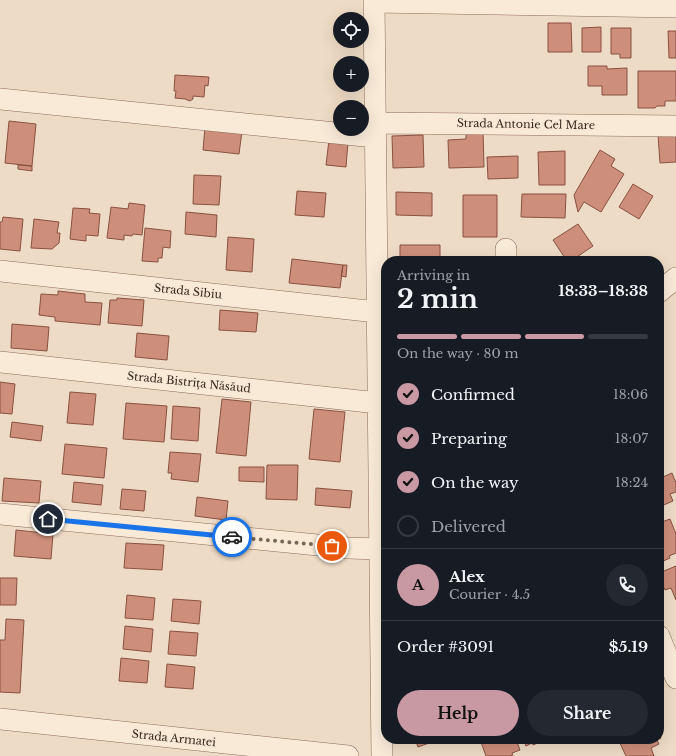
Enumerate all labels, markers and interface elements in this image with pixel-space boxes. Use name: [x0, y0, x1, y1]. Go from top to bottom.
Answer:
map controls: [333, 12, 369, 136]
button: locate: [333, 12, 369, 48]
button: +: [333, 56, 369, 92]
button: −: [333, 100, 369, 136]
street label: Strada Antonie Cel Mare: [457, 116, 595, 132]
text: Arriving in: [397, 267, 470, 284]
street label: Strada Sibiu: [153, 280, 223, 302]
text: 18:33–18:38: [558, 281, 648, 300]
text: 2 min: [397, 283, 478, 315]
text: On the way · 80 m: [397, 345, 518, 362]
street label: Strada Bistrița Năsăud: [126, 369, 252, 396]
icon: check: [397, 383, 419, 405]
text: Confirmed: [431, 385, 515, 404]
text: 18:06: [613, 386, 648, 403]
icon: check: [397, 427, 419, 449]
text: Preparing: [431, 429, 507, 448]
text: 18:07: [615, 430, 648, 447]
icon: check: [397, 471, 419, 493]
text: On the way: [431, 473, 519, 492]
text: 18:24: [615, 474, 648, 491]
pin: [31, 502, 65, 536]
icon: home: [37, 508, 59, 530]
courier: [212, 517, 252, 557]
text: Delivered: [431, 517, 506, 536]
icon: car: [221, 526, 243, 548]
pin: [315, 529, 349, 563]
icon: bag: [321, 535, 343, 557]
button: phone: [606, 564, 648, 606]
text: Alex: [449, 567, 485, 586]
text: A: [412, 575, 424, 594]
text: Courier · 4.5: [449, 586, 530, 603]
text: Order #3091: [397, 637, 494, 656]
text: $5.19: [609, 637, 648, 656]
button: Help: [397, 690, 519, 736]
button: Share: [527, 690, 648, 736]
street label: Strada Armatei: [131, 727, 217, 749]

